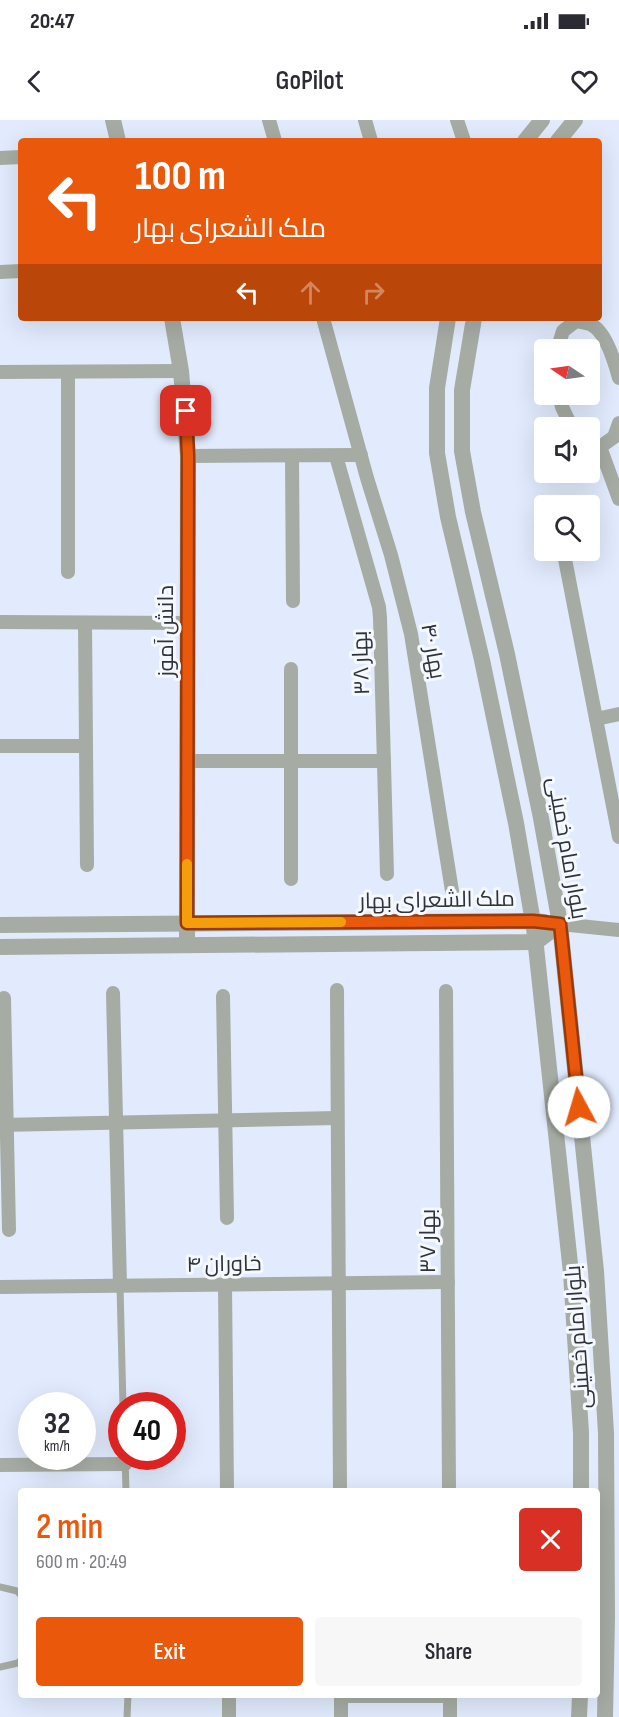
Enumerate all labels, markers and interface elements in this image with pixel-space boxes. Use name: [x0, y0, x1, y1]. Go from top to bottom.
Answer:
text: 20:47: [30, 8, 74, 35]
icon: back: [18, 65, 51, 98]
text: GoPilot: [275, 65, 344, 97]
icon: heart: [568, 65, 601, 98]
text: 100 m: [135, 151, 226, 202]
icon: left: [36, 162, 114, 240]
text: ملک الشعرای بهار: [135, 213, 326, 245]
icon: left: [231, 276, 264, 309]
icon: ahead: [294, 276, 327, 309]
icon: right: [357, 276, 390, 309]
north arrow: [534, 339, 600, 405]
map controls: [534, 339, 600, 561]
pin: [160, 385, 211, 436]
icon: arrive: [169, 394, 202, 427]
button: sound: [534, 417, 600, 483]
button: search: [534, 495, 600, 561]
street label: دانش آموز: [153, 585, 180, 679]
street label: بهار ۴۰: [414, 621, 451, 681]
street label: بهار ۳۸: [347, 630, 376, 696]
street label: بلوار امام خمینی: [540, 775, 592, 922]
street label: ملک الشعرای بهار: [357, 886, 515, 915]
position arrow: [547, 1075, 611, 1139]
street label: بهار ۳۷: [415, 1209, 442, 1273]
street label: خاوران ۴: [186, 1250, 262, 1279]
street label: بلوار امام خمینی: [560, 1264, 598, 1410]
speed limit sign: 40: [108, 1392, 186, 1470]
text: 32: [44, 1406, 70, 1442]
text: km/h: [44, 1437, 70, 1456]
text: 2 min: [36, 1506, 103, 1549]
button: close: [519, 1508, 582, 1571]
text: 600 m · 20:49: [36, 1550, 127, 1574]
button: Exit: [36, 1617, 303, 1686]
button: Share: [315, 1617, 582, 1686]

